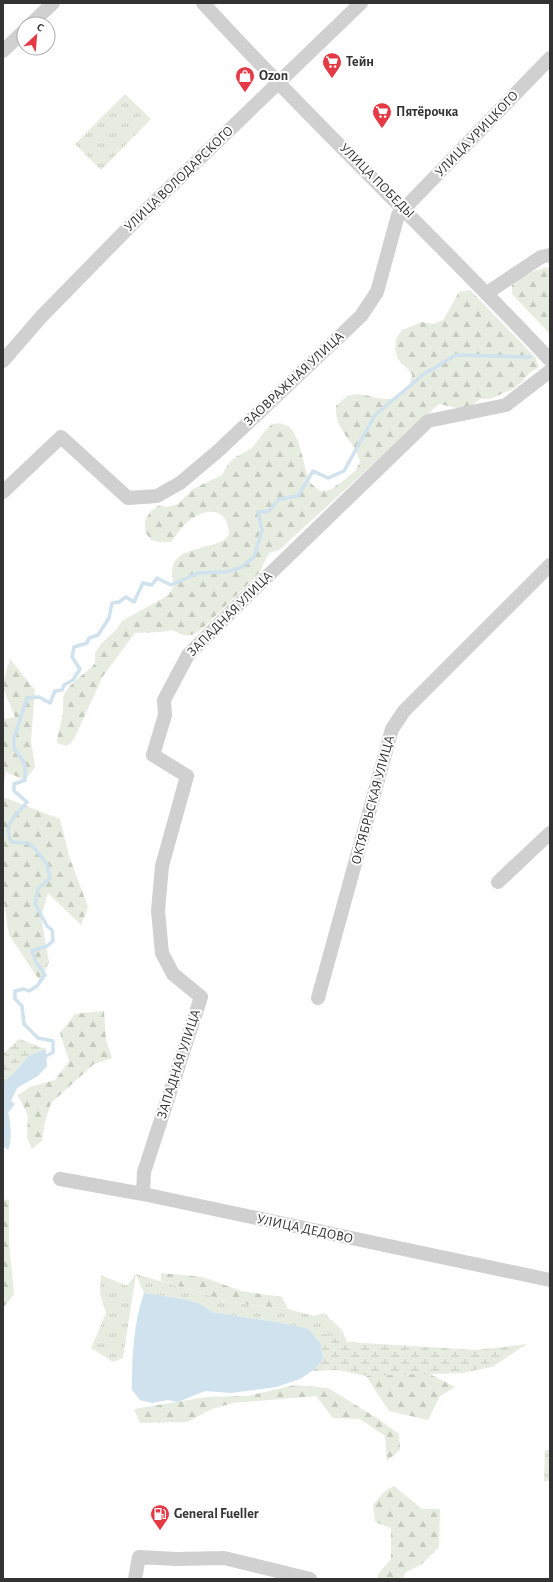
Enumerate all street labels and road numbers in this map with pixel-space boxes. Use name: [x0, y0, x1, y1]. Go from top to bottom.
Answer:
street label: УЛИЦА УРИЦКОГО: [433, 88, 521, 180]
street label: УЛИЦА ВОЛОДАРСКОГО: [122, 124, 236, 234]
street label: УЛИЦА ПОБЕДЫ: [337, 141, 417, 221]
street label: ЗАОВРАЖНАЯ УЛИЦА: [241, 329, 347, 429]
street label: ЗАПАДНАЯ УЛИЦА: [185, 569, 275, 659]
street label: ОКТЯБРЬСКАЯ УЛИЦА: [349, 734, 397, 866]
street label: ЗАПАДНАЯ УЛИЦА: [155, 1008, 203, 1120]
street label: УЛИЦА ДЕДОВО: [256, 1212, 354, 1246]

